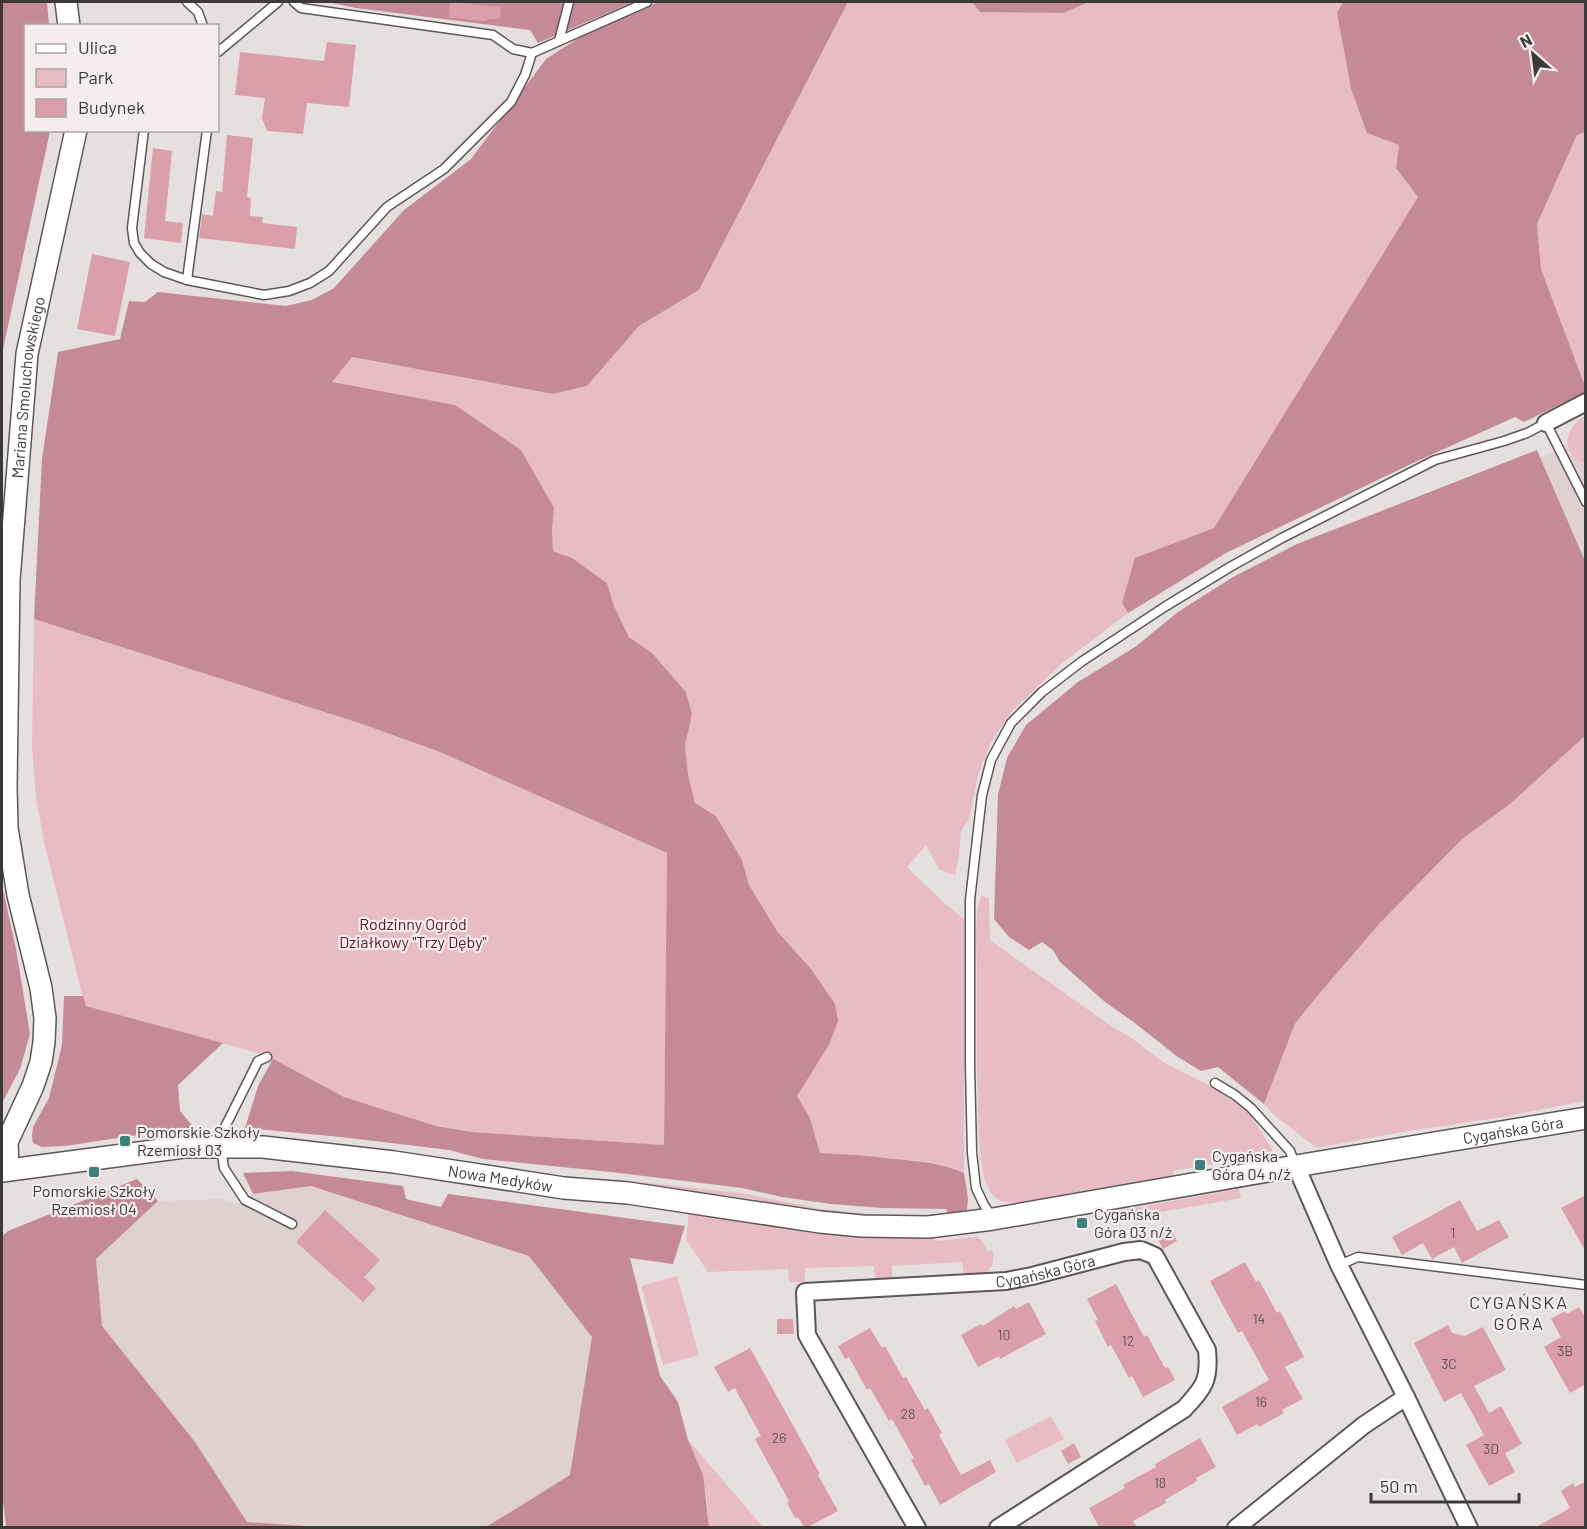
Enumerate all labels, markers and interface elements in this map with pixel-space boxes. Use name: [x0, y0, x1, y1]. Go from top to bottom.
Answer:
legend: [24, 24, 219, 132]
north arrow: [1503, 24, 1563, 84]
text: N: [1517, 29, 1535, 51]
text: Ulica: [78, 36, 117, 58]
text: Park: [78, 66, 113, 88]
text: Budynek: [78, 96, 145, 118]
street label: Mariana Smoluchowskiego: [7, 295, 48, 479]
park label: Rodzinny Ogród Działkowy "Trzy Dęby": [339, 914, 487, 951]
street label: Cygańska Góra: [1461, 1112, 1564, 1147]
place label: Pomorskie Szkoły Rzemiosł 03: [137, 1122, 260, 1159]
marker: Pomorskie Szkoły Rzemiosł 03: [118, 1134, 132, 1148]
place label: Cygańska Góra 04 n/ż: [1212, 1146, 1291, 1183]
marker: Cygańska Góra 04 n/ż: [1193, 1158, 1207, 1172]
street label: Nowa Medyków: [447, 1160, 555, 1195]
marker: Pomorskie Szkoły Rzemiosł 04: [87, 1165, 101, 1179]
place label: Pomorskie Szkoły Rzemiosł 04: [33, 1181, 156, 1218]
place label: Cygańska Góra 03 n/ż: [1094, 1204, 1172, 1241]
marker: Cygańska Góra 03 n/ż: [1075, 1216, 1089, 1230]
house number: 1: [1451, 1224, 1455, 1241]
street label: Cygańska Góra: [995, 1250, 1097, 1291]
district label: CYGAŃSKA GÓRA: [1469, 1291, 1569, 1334]
house number: 14: [1253, 1310, 1265, 1327]
house number: 10: [998, 1326, 1010, 1343]
house number: 12: [1122, 1332, 1134, 1349]
house number: 3B: [1557, 1342, 1573, 1359]
house number: 3C: [1441, 1355, 1457, 1372]
house number: 16: [1255, 1393, 1267, 1410]
house number: 28: [901, 1405, 915, 1422]
house number: 26: [772, 1429, 786, 1446]
house number: 3D: [1483, 1440, 1499, 1457]
scale bar: [1371, 1466, 1520, 1504]
house number: 18: [1154, 1474, 1166, 1491]
text: 50 m: [1380, 1475, 1418, 1497]

